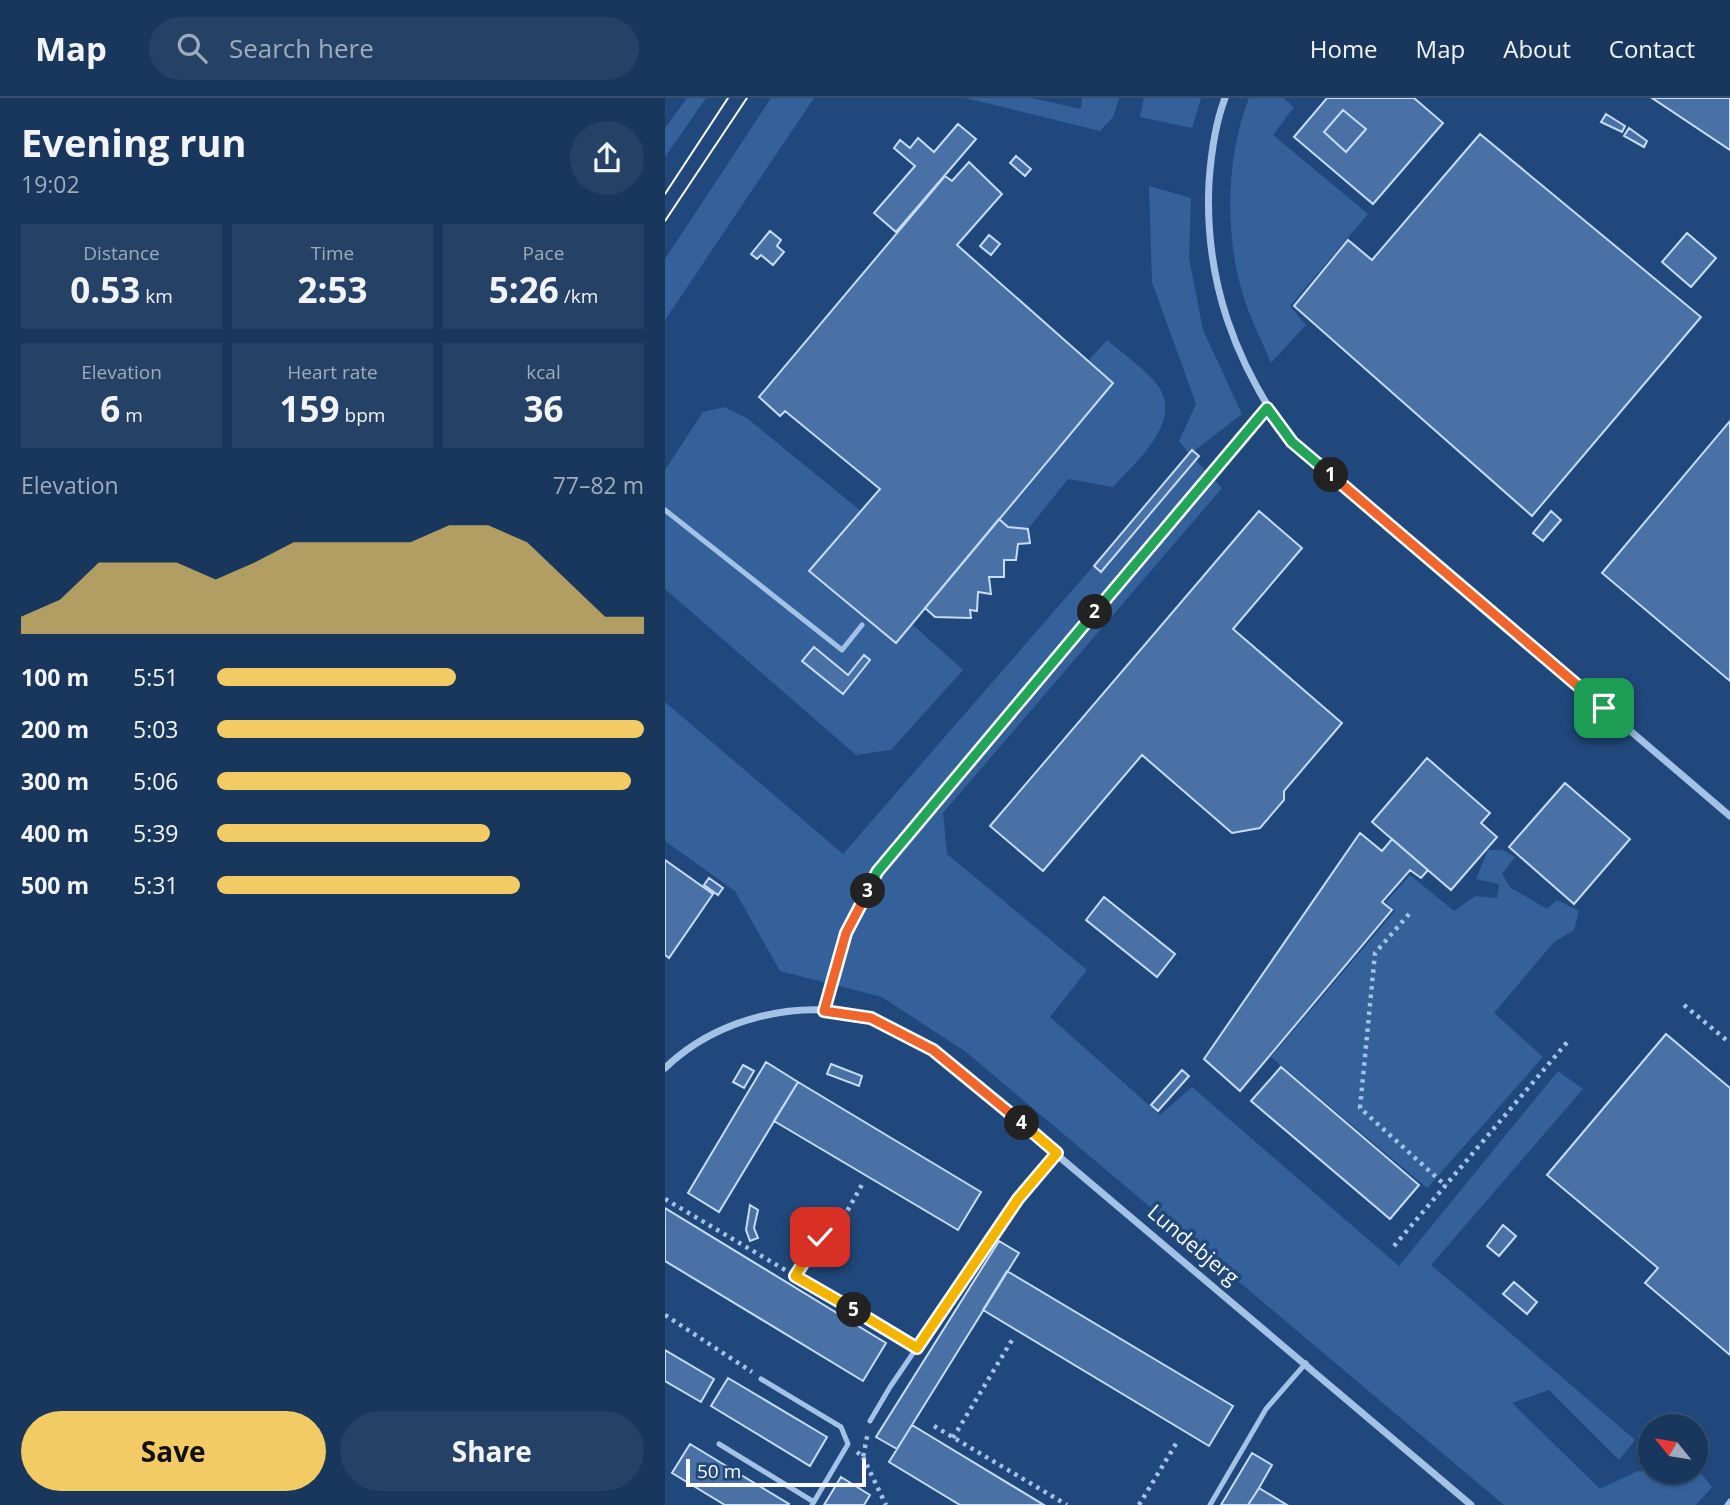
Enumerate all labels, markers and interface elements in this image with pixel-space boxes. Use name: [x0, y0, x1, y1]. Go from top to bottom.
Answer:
search box: [149, 17, 639, 80]
text: Map: [35, 26, 107, 71]
icon: search: [173, 29, 211, 67]
text: Search here: [229, 30, 374, 66]
text: Home: [1310, 32, 1378, 65]
text: Map: [1416, 32, 1465, 65]
text: About: [1503, 32, 1571, 65]
text: Contact: [1609, 32, 1695, 65]
text: Evening run: [21, 116, 246, 168]
button: share: [570, 121, 644, 195]
text: 19:02: [21, 168, 80, 200]
text: Distance: [83, 240, 160, 266]
text: Time: [311, 240, 354, 266]
text: Pace: [523, 240, 564, 266]
text: 0.53: [70, 266, 140, 313]
text: 2:53: [297, 266, 368, 313]
text: 5:26: [489, 266, 559, 313]
text: km: [140, 283, 173, 309]
text: /km: [559, 283, 598, 309]
text: Elevation: [81, 359, 162, 385]
text: Heart rate: [287, 359, 378, 385]
text: kcal: [526, 359, 561, 385]
text: 6: [100, 385, 120, 432]
text: 159: [280, 385, 340, 432]
text: 36: [523, 385, 564, 432]
text: m: [120, 402, 143, 428]
text: bpm: [340, 402, 385, 428]
pin: 1: [1313, 458, 1349, 492]
text: 1: [1325, 461, 1336, 487]
text: Elevation: [21, 469, 119, 501]
text: 77–82 m: [553, 469, 644, 501]
pin: 2: [1077, 594, 1113, 630]
text: 2: [1089, 598, 1100, 624]
text: 100 m: [21, 661, 89, 693]
text: 5:51: [133, 661, 179, 693]
pin: [1574, 678, 1634, 738]
icon: arrive: [1585, 689, 1623, 727]
text: 200 m: [21, 713, 89, 745]
text: 5:03: [133, 713, 179, 745]
text: 300 m: [21, 765, 89, 797]
text: 5:06: [133, 765, 179, 797]
text: 400 m: [21, 817, 89, 849]
text: 5:39: [133, 817, 179, 849]
text: 500 m: [21, 869, 89, 901]
text: 5:31: [133, 869, 179, 901]
pin: 3: [851, 874, 885, 908]
text: 3: [862, 877, 873, 903]
pin: 4: [1005, 1105, 1039, 1140]
text: 4: [1016, 1109, 1027, 1135]
street label: Lundebjerg: [1142, 1198, 1245, 1291]
pin: [790, 1207, 850, 1267]
icon: check: [801, 1218, 839, 1256]
pin: 5: [837, 1292, 871, 1328]
text: 5: [848, 1296, 859, 1322]
button: Save: [21, 1411, 326, 1491]
button: Share: [340, 1411, 644, 1491]
north arrow: [1638, 1414, 1708, 1484]
map controls: [1638, 1414, 1708, 1484]
scale bar: [686, 1456, 866, 1488]
text: 50 m: [697, 1458, 741, 1484]

